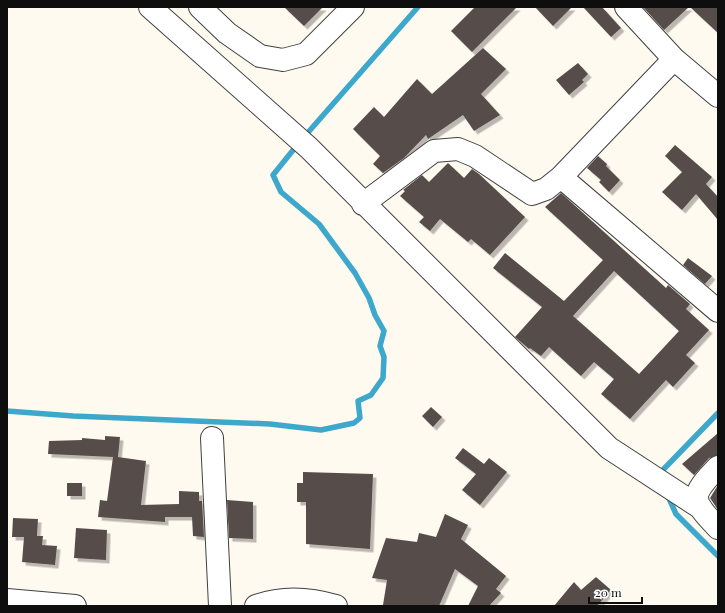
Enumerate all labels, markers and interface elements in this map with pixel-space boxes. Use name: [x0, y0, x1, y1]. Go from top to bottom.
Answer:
scale bar: [589, 579, 642, 605]
text: 20 m: [595, 584, 622, 600]

